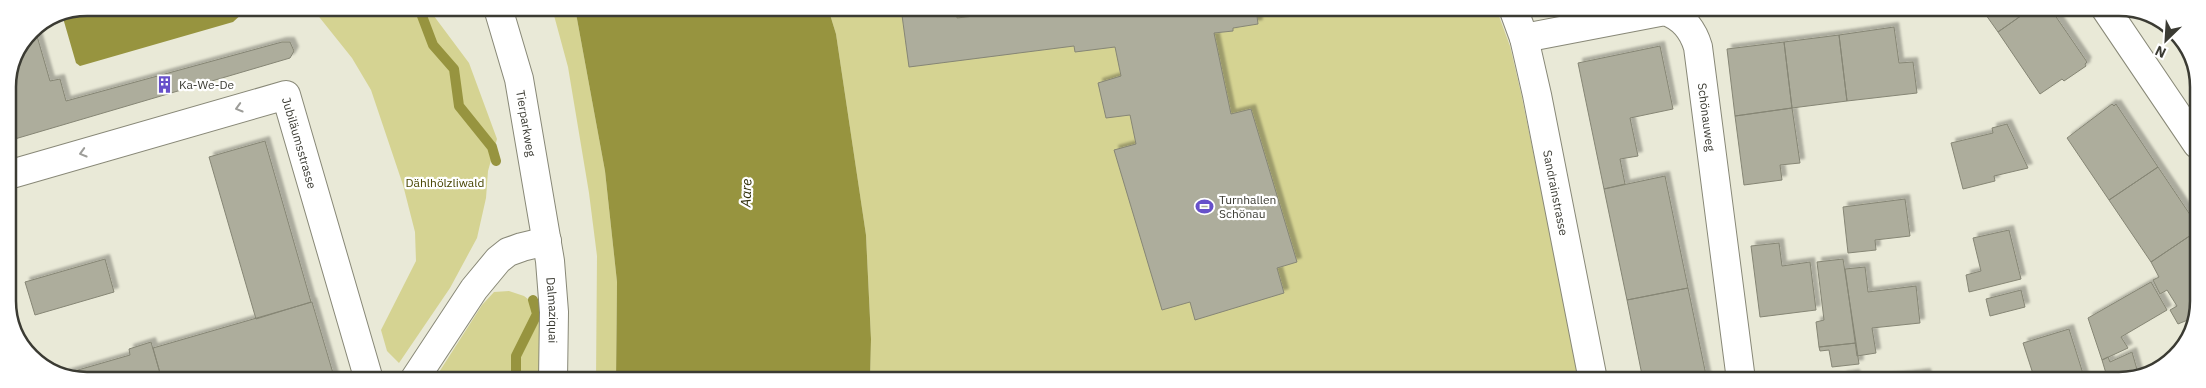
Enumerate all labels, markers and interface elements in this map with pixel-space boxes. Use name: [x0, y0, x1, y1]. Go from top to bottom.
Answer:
north arrow: [2141, 15, 2191, 65]
text: N: [2152, 41, 2169, 62]
building icon: Ka-We-De: [155, 74, 175, 94]
place label: Ka-We-De: [179, 77, 235, 92]
street label: Schönauweg: [1695, 82, 1719, 153]
street label: Tierparkweg: [514, 89, 540, 158]
street label: Jubiläumsstrasse: [279, 95, 320, 191]
one-way arrow: [235, 103, 243, 113]
one-way arrow: [79, 148, 87, 158]
street label: Sandrainstrasse: [1540, 149, 1572, 237]
park label: Dählhölzliwald: [406, 175, 484, 190]
water label: Aare: [736, 178, 755, 209]
place label: Turnhallen Schönau: [1219, 192, 1276, 221]
sports icon: Turnhallen Schönau: [1195, 196, 1215, 216]
street label: Dalmaziquai: [544, 276, 562, 344]

